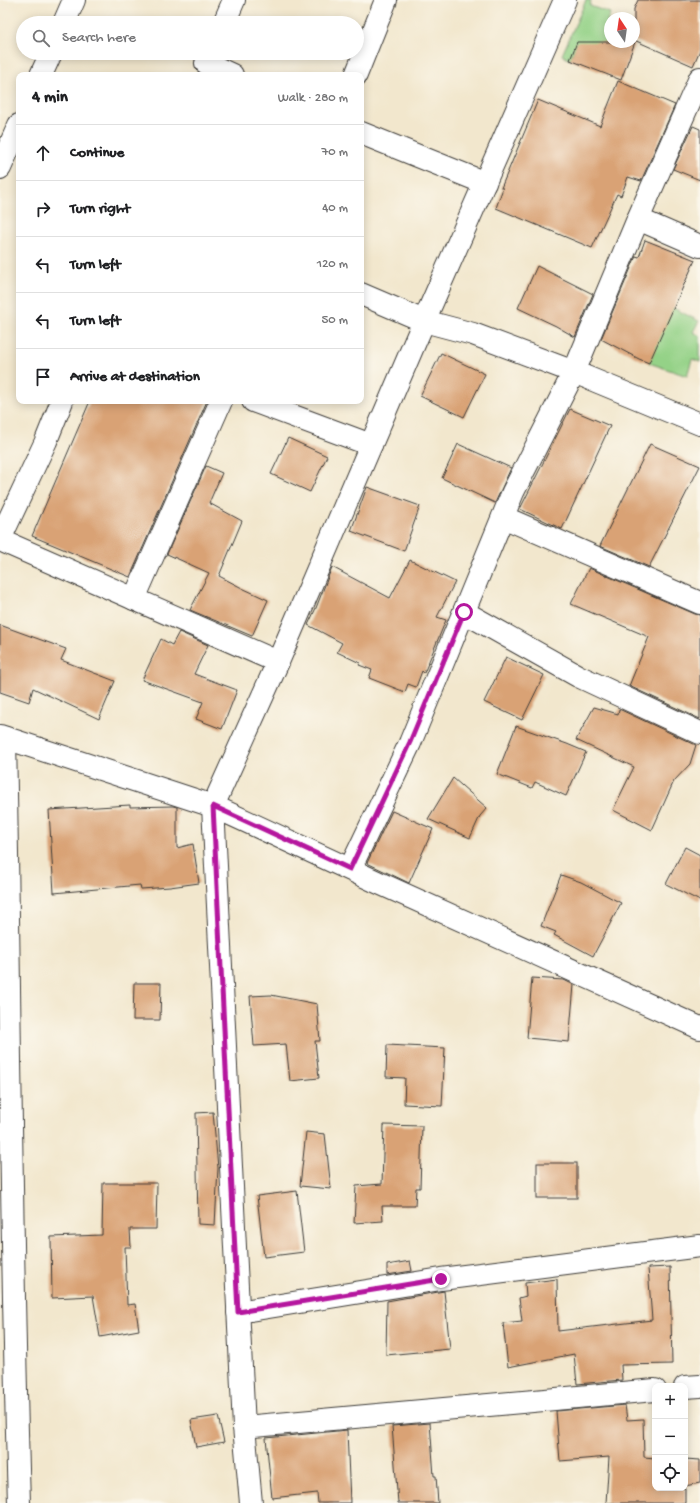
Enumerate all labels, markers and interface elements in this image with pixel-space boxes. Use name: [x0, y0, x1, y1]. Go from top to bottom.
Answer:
north arrow: [604, 12, 640, 48]
search box: [16, 16, 364, 60]
icon: search: [30, 27, 52, 49]
text: Search here: [62, 29, 136, 47]
text: 4 min: [32, 88, 68, 108]
text: Walk · 280 m: [278, 91, 348, 106]
icon: ahead: [32, 142, 54, 164]
text: Continue: [70, 144, 124, 162]
text: 70 m: [322, 145, 348, 160]
icon: right: [32, 198, 54, 220]
text: Turn right: [70, 200, 130, 218]
text: 40 m: [322, 201, 348, 216]
icon: left: [32, 254, 54, 276]
text: Turn left: [70, 256, 121, 274]
text: 120 m: [317, 257, 348, 272]
icon: left: [32, 310, 54, 332]
text: Turn left: [70, 312, 121, 330]
text: 50 m: [321, 313, 348, 328]
icon: arrive: [32, 366, 54, 388]
text: Arrive at destination: [70, 368, 200, 386]
route start: [455, 603, 473, 621]
route end: [432, 1270, 450, 1288]
map controls: [652, 1383, 688, 1491]
button: +: [652, 1383, 688, 1419]
button: −: [652, 1419, 688, 1455]
button: locate: [652, 1455, 688, 1491]

